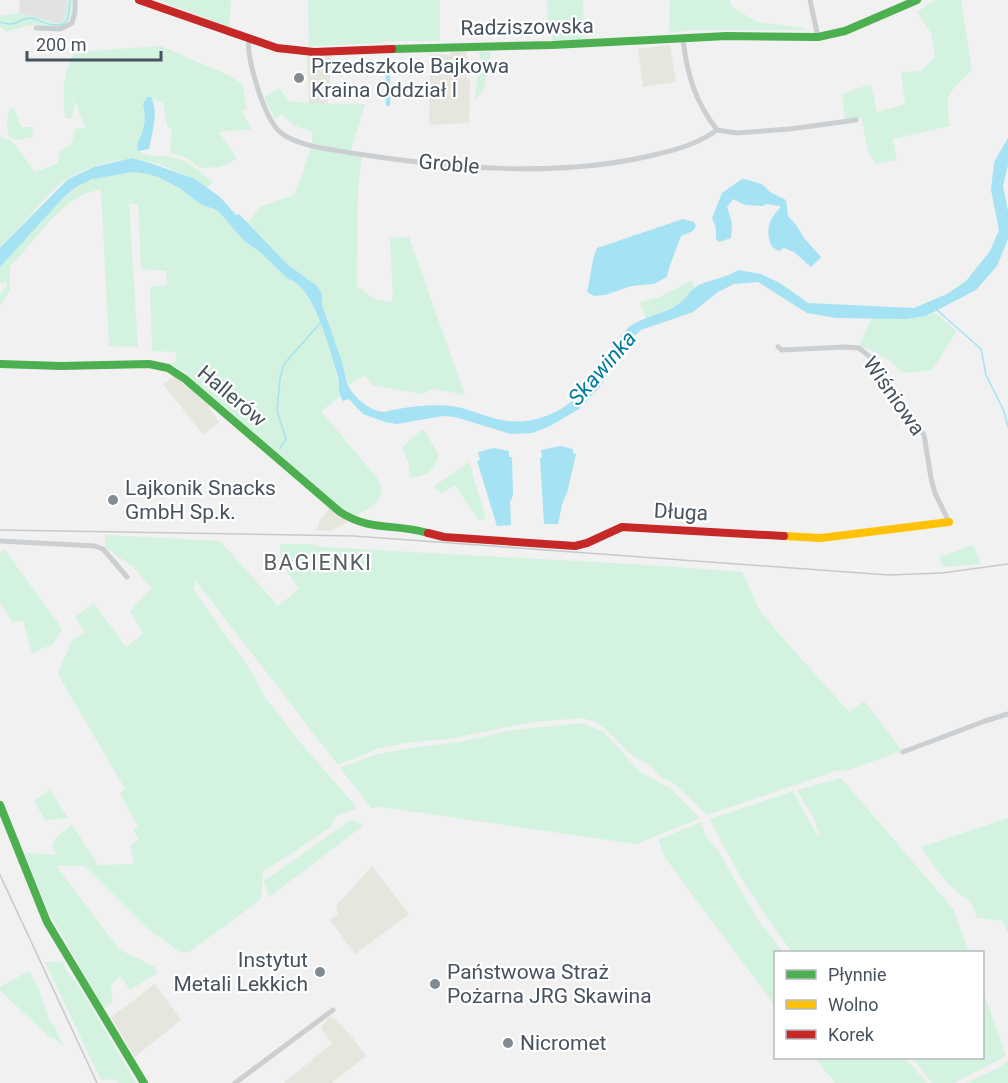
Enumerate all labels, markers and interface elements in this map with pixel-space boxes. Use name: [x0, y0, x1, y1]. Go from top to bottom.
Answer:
street label: Radziszowska: [460, 14, 594, 40]
scale bar: [27, 24, 160, 62]
text: 200 m: [36, 34, 87, 55]
place label: Przedszkole Bajkowa Kraina Oddział I: [311, 54, 509, 102]
marker: Przedszkole Bajkowa Kraina Oddział I: [292, 71, 306, 85]
street label: Groble: [417, 149, 481, 179]
water label: Skawinka: [563, 326, 641, 410]
street label: Wiśniowa: [858, 352, 930, 440]
street label: Hallerów: [193, 360, 271, 432]
place label: Lajkonik Snacks GmbH Sp.k.: [125, 476, 276, 524]
marker: Lajkonik Snacks GmbH Sp.k.: [106, 493, 120, 507]
street label: Długa: [653, 499, 709, 525]
district label: BAGIENKI: [264, 550, 372, 575]
place label: Instytut Metali Lekkich: [173, 948, 308, 996]
legend: [774, 951, 984, 1059]
place label: Państwowa Straż Pożarna JRG Skawina: [447, 960, 652, 1008]
text: Płynnie: [828, 964, 887, 985]
marker: Instytut Metali Lekkich: [313, 965, 327, 979]
marker: Państwowa Straż Pożarna JRG Skawina: [428, 977, 442, 991]
text: Wolno: [828, 994, 879, 1015]
text: Korek: [828, 1024, 875, 1045]
place label: Nicromet: [520, 1031, 607, 1055]
marker: Nicromet: [501, 1036, 515, 1050]

